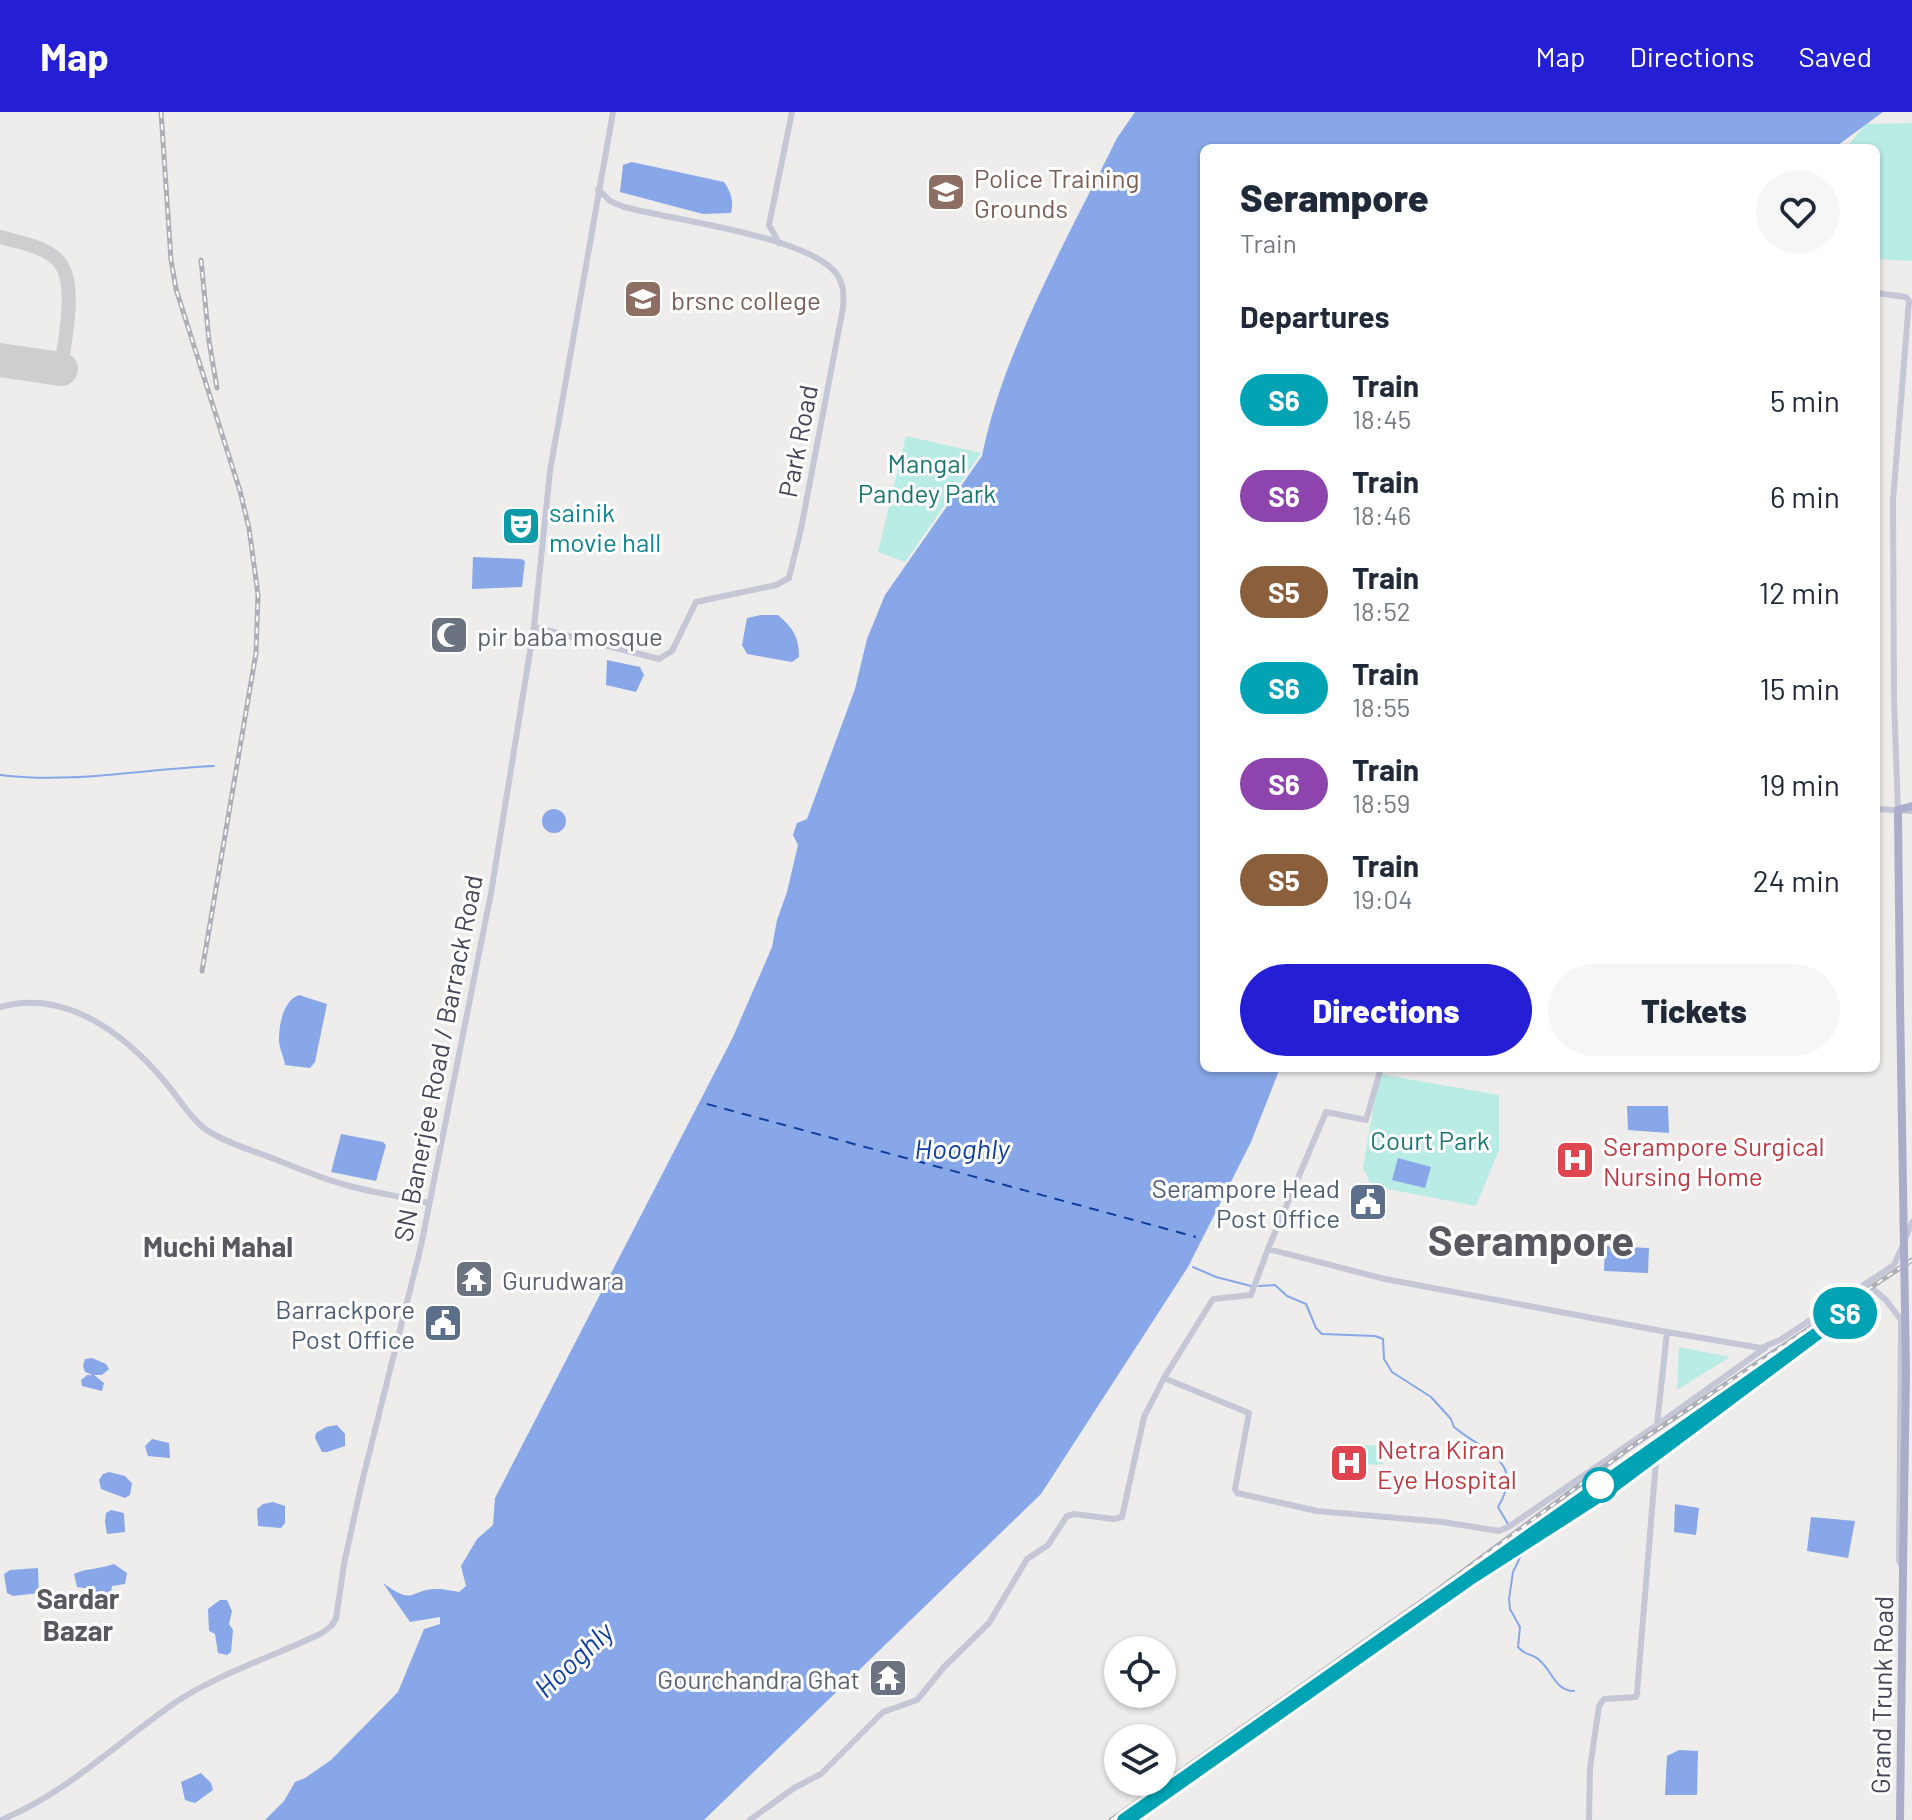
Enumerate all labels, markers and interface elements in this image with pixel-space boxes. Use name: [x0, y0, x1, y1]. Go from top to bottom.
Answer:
text: Map: [40, 33, 109, 79]
text: Map: [1536, 39, 1585, 73]
text: Directions: [1629, 39, 1755, 73]
text: Saved: [1799, 39, 1872, 73]
place label: Police Training Grounds: [974, 162, 1140, 223]
button: heart: [1756, 170, 1840, 254]
school or university icon: Police Training Grounds: [925, 171, 967, 213]
text: Serampore: [1240, 174, 1429, 220]
text: Train: [1240, 227, 1297, 258]
school or university icon: brsnc college: [622, 278, 664, 320]
place label: brsnc college: [671, 284, 821, 315]
text: Departures: [1240, 298, 1390, 334]
text: Train: [1352, 367, 1419, 403]
street label: Park Road: [771, 382, 823, 500]
text: 5 min: [1770, 382, 1840, 418]
text: S6: [1268, 383, 1300, 417]
text: 18:45: [1352, 403, 1411, 434]
park label: Mangal Pandey Park: [858, 447, 996, 508]
text: Train: [1352, 463, 1419, 499]
text: 6 min: [1770, 478, 1840, 514]
text: S6: [1268, 479, 1300, 513]
place label: sainik movie hall: [549, 496, 661, 557]
text: 18:46: [1352, 499, 1411, 530]
theatre icon: sainik movie hall: [500, 505, 542, 547]
text: Train: [1352, 559, 1419, 595]
text: 12 min: [1759, 574, 1840, 610]
text: S5: [1268, 575, 1300, 609]
text: 18:52: [1352, 595, 1411, 626]
mosque icon: pir baba mosque: [428, 614, 470, 656]
place label: pir baba mosque: [477, 620, 663, 651]
text: Train: [1352, 655, 1419, 691]
text: 15 min: [1759, 670, 1840, 706]
text: S6: [1268, 671, 1300, 705]
text: 18:55: [1352, 691, 1410, 722]
text: Train: [1352, 751, 1419, 787]
text: 19 min: [1759, 766, 1840, 802]
text: S6: [1268, 767, 1300, 801]
text: 18:59: [1352, 787, 1410, 818]
text: Train: [1352, 847, 1419, 883]
text: 24 min: [1753, 862, 1840, 898]
text: S5: [1268, 863, 1300, 897]
street label: SN Banerjee Road / Barrack Road: [386, 872, 488, 1244]
text: 19:04: [1352, 883, 1412, 914]
button: Directions: [1240, 964, 1532, 1056]
button: Tickets: [1548, 964, 1840, 1056]
park label: Court Park: [1370, 1124, 1490, 1155]
place label: Serampore Surgical Nursing Home: [1603, 1130, 1825, 1191]
water label: Hooghly: [914, 1131, 1011, 1165]
hospital icon: Serampore Surgical Nursing Home: [1554, 1139, 1596, 1181]
place label: Serampore Head Post Office: [1152, 1172, 1340, 1233]
public building icon: Serampore Head Post Office: [1347, 1181, 1389, 1223]
district label: Serampore: [1428, 1214, 1634, 1264]
district label: Muchi Mahal: [143, 1229, 293, 1263]
temple icon: Gurudwara: [453, 1258, 495, 1300]
place label: Gurudwara: [502, 1264, 624, 1295]
line badge: S6: [1809, 1287, 1881, 1339]
place label: Barrackpore Post Office: [275, 1293, 415, 1354]
text: S6: [1829, 1296, 1861, 1330]
public building icon: Barrackpore Post Office: [422, 1302, 464, 1344]
place label: Netra Kiran Eye Hospital: [1377, 1433, 1517, 1494]
hospital icon: Netra Kiran Eye Hospital: [1328, 1442, 1370, 1484]
unlabelled marker: [1583, 1468, 1617, 1502]
district label: Sardar Bazar: [37, 1581, 120, 1647]
street label: Grand Trunk Road: [1864, 1596, 1898, 1794]
water label: Hooghly: [527, 1613, 621, 1704]
map controls: [1104, 1636, 1176, 1796]
button: locate: [1104, 1636, 1176, 1708]
temple icon: Gourchandra Ghat: [867, 1657, 909, 1699]
place label: Gourchandra Ghat: [657, 1663, 860, 1694]
button: layers: [1104, 1724, 1176, 1796]

